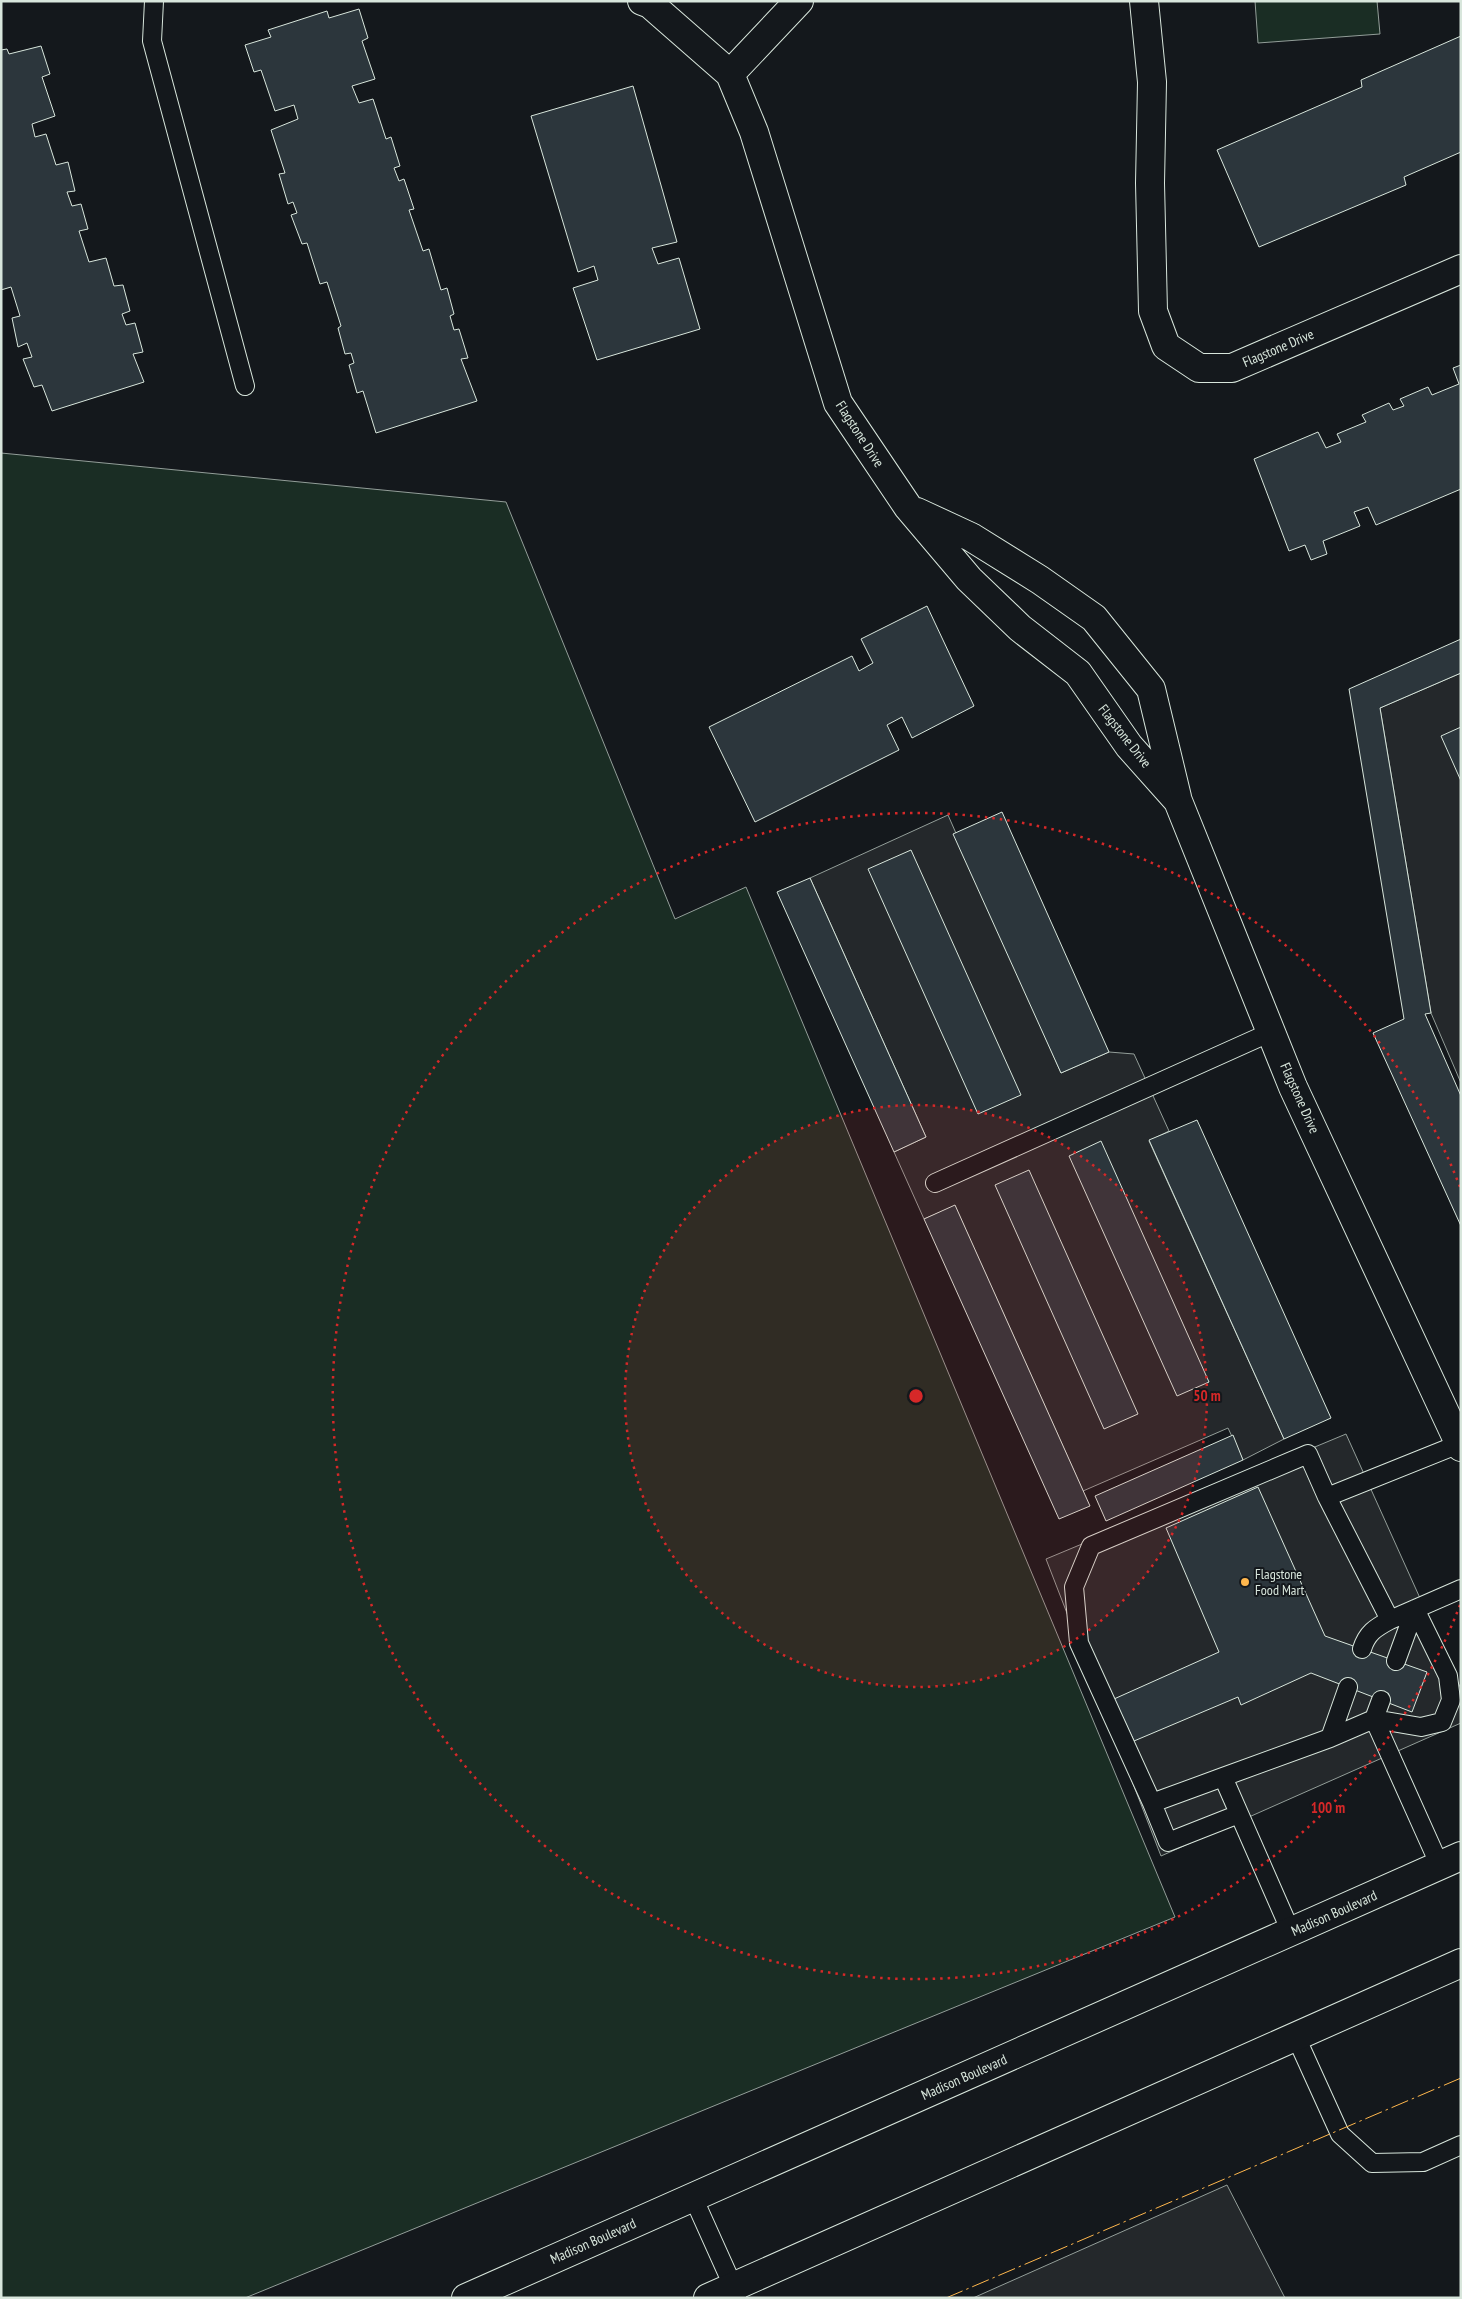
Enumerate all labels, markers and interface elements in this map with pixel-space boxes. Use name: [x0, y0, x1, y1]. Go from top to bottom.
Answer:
street label: Flagstone Drive: [1240, 325, 1316, 371]
street label: Flagstone Drive: [832, 397, 888, 471]
street label: Flagstone Drive: [1095, 701, 1155, 771]
street label: Flagstone Drive: [1276, 1060, 1324, 1136]
text: 50 m: [1193, 1386, 1221, 1405]
centre of rings: [907, 1387, 925, 1405]
place label: Flagstone Food Mart: [1255, 1565, 1305, 1599]
marker: Flagstone Food Mart: [1239, 1576, 1251, 1588]
text: 100 m: [1311, 1798, 1345, 1817]
street label: Madison Boulevard: [1288, 1886, 1380, 1940]
street label: Madison Boulevard: [918, 2050, 1010, 2104]
street label: Madison Boulevard: [547, 2214, 639, 2268]

